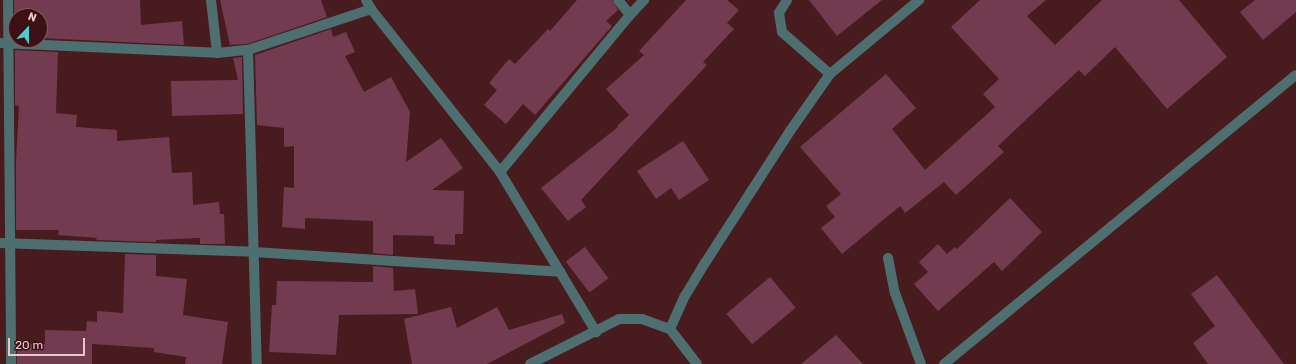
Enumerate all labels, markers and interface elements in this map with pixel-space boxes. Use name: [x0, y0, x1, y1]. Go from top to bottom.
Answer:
north arrow: [8, 8, 48, 48]
text: N: [26, 10, 38, 25]
scale bar: [10, 330, 87, 356]
text: 20 m: [15, 338, 43, 352]

